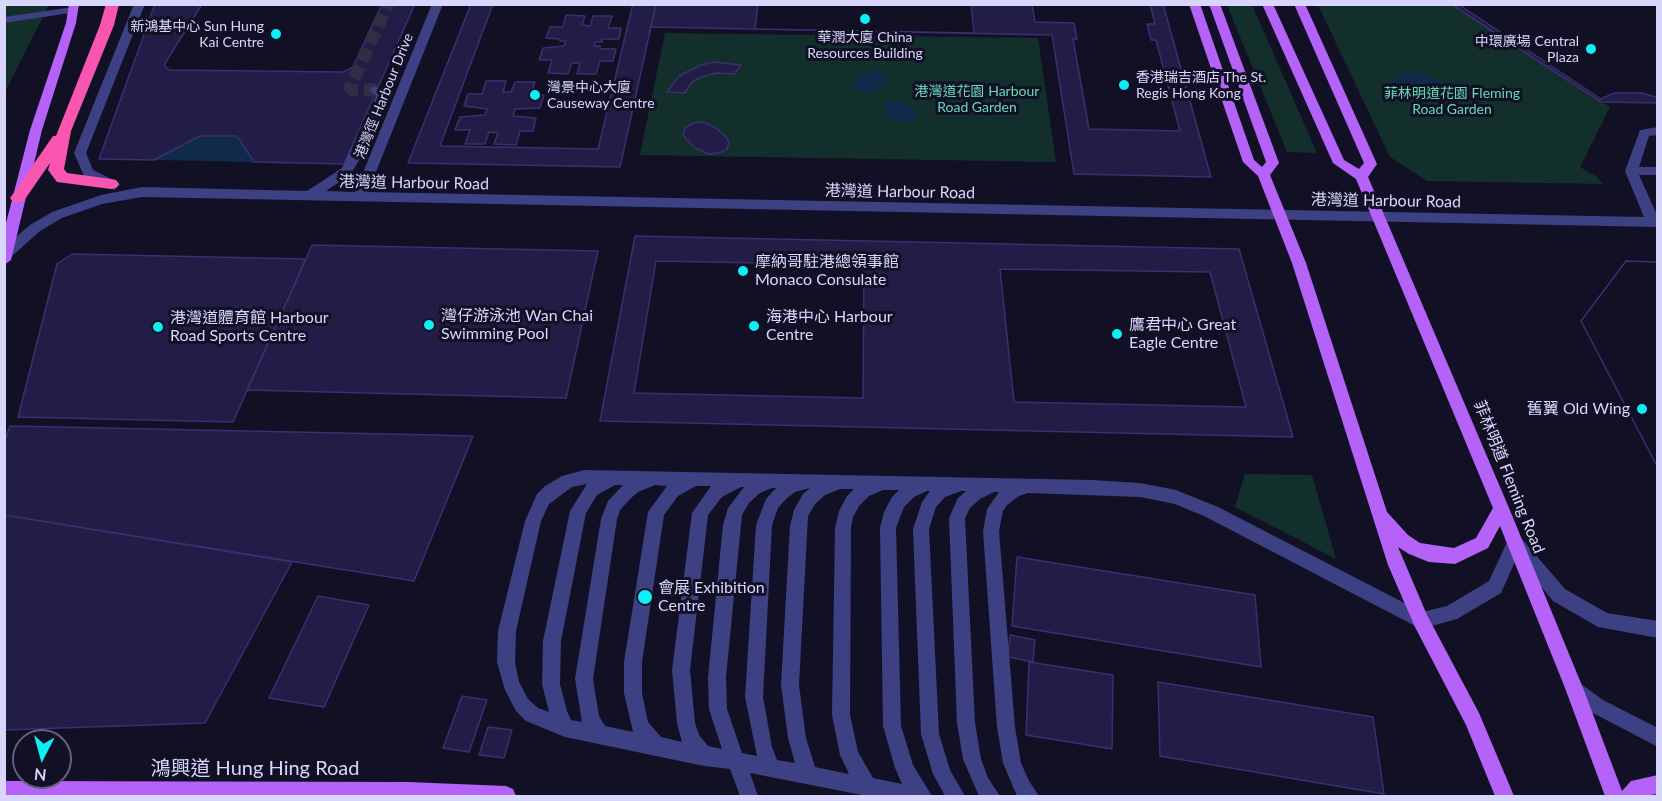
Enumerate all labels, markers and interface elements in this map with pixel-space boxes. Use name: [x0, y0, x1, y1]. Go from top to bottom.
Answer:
marker: 華潤大廈 China Resources Building: [858, 12, 872, 26]
place label: 新鴻基中心 Sun Hung Kai Centre: [130, 18, 264, 50]
marker: 新鴻基中心 Sun Hung Kai Centre: [269, 27, 283, 41]
place label: 華潤大廈 China Resources Building: [807, 29, 923, 62]
street label: 港灣徑 Harbour Drive: [351, 31, 417, 161]
place label: 中環廣場 Central Plaza: [1475, 33, 1579, 66]
marker: 中環廣場 Central Plaza: [1584, 42, 1598, 56]
place label: 香港瑞吉酒店 The St. Regis Hong Kong: [1136, 69, 1266, 102]
marker: 香港瑞吉酒店 The St. Regis Hong Kong: [1117, 78, 1131, 92]
place label: 灣景中心大廈 Causeway Centre: [547, 79, 655, 112]
park label: 港灣道花園 Harbour Road Garden: [915, 83, 1039, 116]
park label: 菲林明道花園 Fleming Road Garden: [1384, 85, 1520, 118]
marker: 灣景中心大廈 Causeway Centre: [528, 88, 542, 102]
street label: 港灣道 Harbour Road: [339, 172, 489, 194]
street label: 港灣道 Harbour Road: [825, 181, 975, 203]
street label: 港灣道 Harbour Road: [1311, 190, 1461, 212]
place label: 摩納哥駐港總領事館 Monaco Consulate: [755, 252, 899, 290]
marker: 摩納哥駐港總領事館 Monaco Consulate: [736, 264, 750, 278]
place label: 灣仔游泳池 Wan Chai Swimming Pool: [441, 306, 593, 344]
place label: 海港中心 Harbour Centre: [766, 307, 893, 345]
place label: 港灣道體育館 Harbour Road Sports Centre: [170, 308, 329, 346]
place label: 鷹君中心 Great Eagle Centre: [1129, 315, 1236, 353]
marker: 灣仔游泳池 Wan Chai Swimming Pool: [422, 318, 436, 332]
marker: 海港中心 Harbour Centre: [747, 319, 761, 333]
marker: 港灣道體育館 Harbour Road Sports Centre: [151, 320, 165, 334]
marker: 鷹君中心 Great Eagle Centre: [1110, 327, 1124, 341]
street label: 菲林明道 Fleming Road: [1470, 398, 1548, 556]
place label: 舊翼 Old Wing: [1527, 399, 1630, 419]
marker: 舊翼 Old Wing: [1635, 402, 1649, 416]
place label: 會展 Exhibition Centre: [658, 578, 765, 616]
marker: 會展 Exhibition Centre: [636, 588, 654, 606]
north arrow: [12, 729, 72, 789]
street label: 鴻興道 Hung Hing Road: [151, 757, 359, 781]
text: N: [33, 765, 47, 786]

